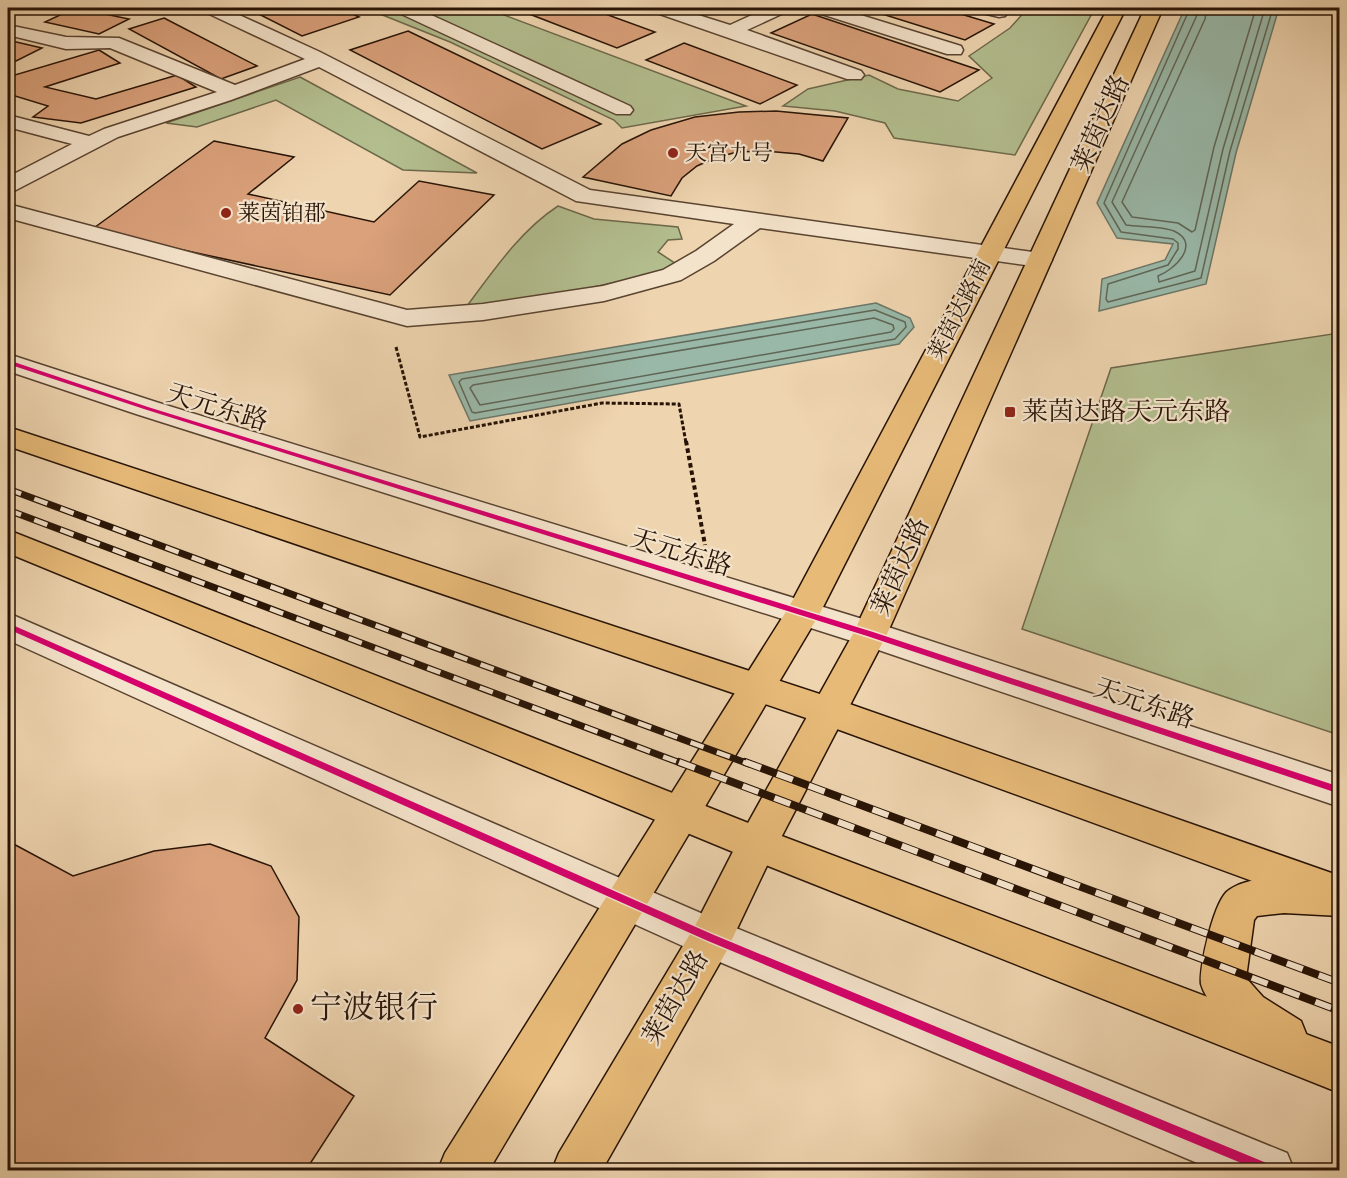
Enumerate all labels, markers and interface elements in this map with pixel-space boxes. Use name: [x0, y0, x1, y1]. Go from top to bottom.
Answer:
street label: 莱茵达路: [1065, 70, 1137, 178]
place label: 天宫九号: [685, 140, 773, 167]
marker: 天宫九号: [666, 146, 680, 160]
place label: 莱茵铂郡: [238, 200, 326, 227]
marker: 莱茵铂郡: [219, 206, 233, 220]
street label: 莱茵达路南: [923, 255, 997, 365]
street label: 天元东路: [162, 377, 272, 439]
place label: 莱茵达路天元东路: [1022, 396, 1230, 429]
marker: 莱茵达路天元东路: [1003, 405, 1017, 419]
street label: 莱茵达路: [865, 513, 937, 621]
street label: 天元东路: [626, 522, 736, 584]
street label: 天元东路: [1089, 671, 1199, 737]
street label: 莱茵达路: [636, 945, 716, 1051]
place label: 宁波银行: [310, 989, 438, 1029]
marker: 宁波银行: [291, 1002, 305, 1016]

